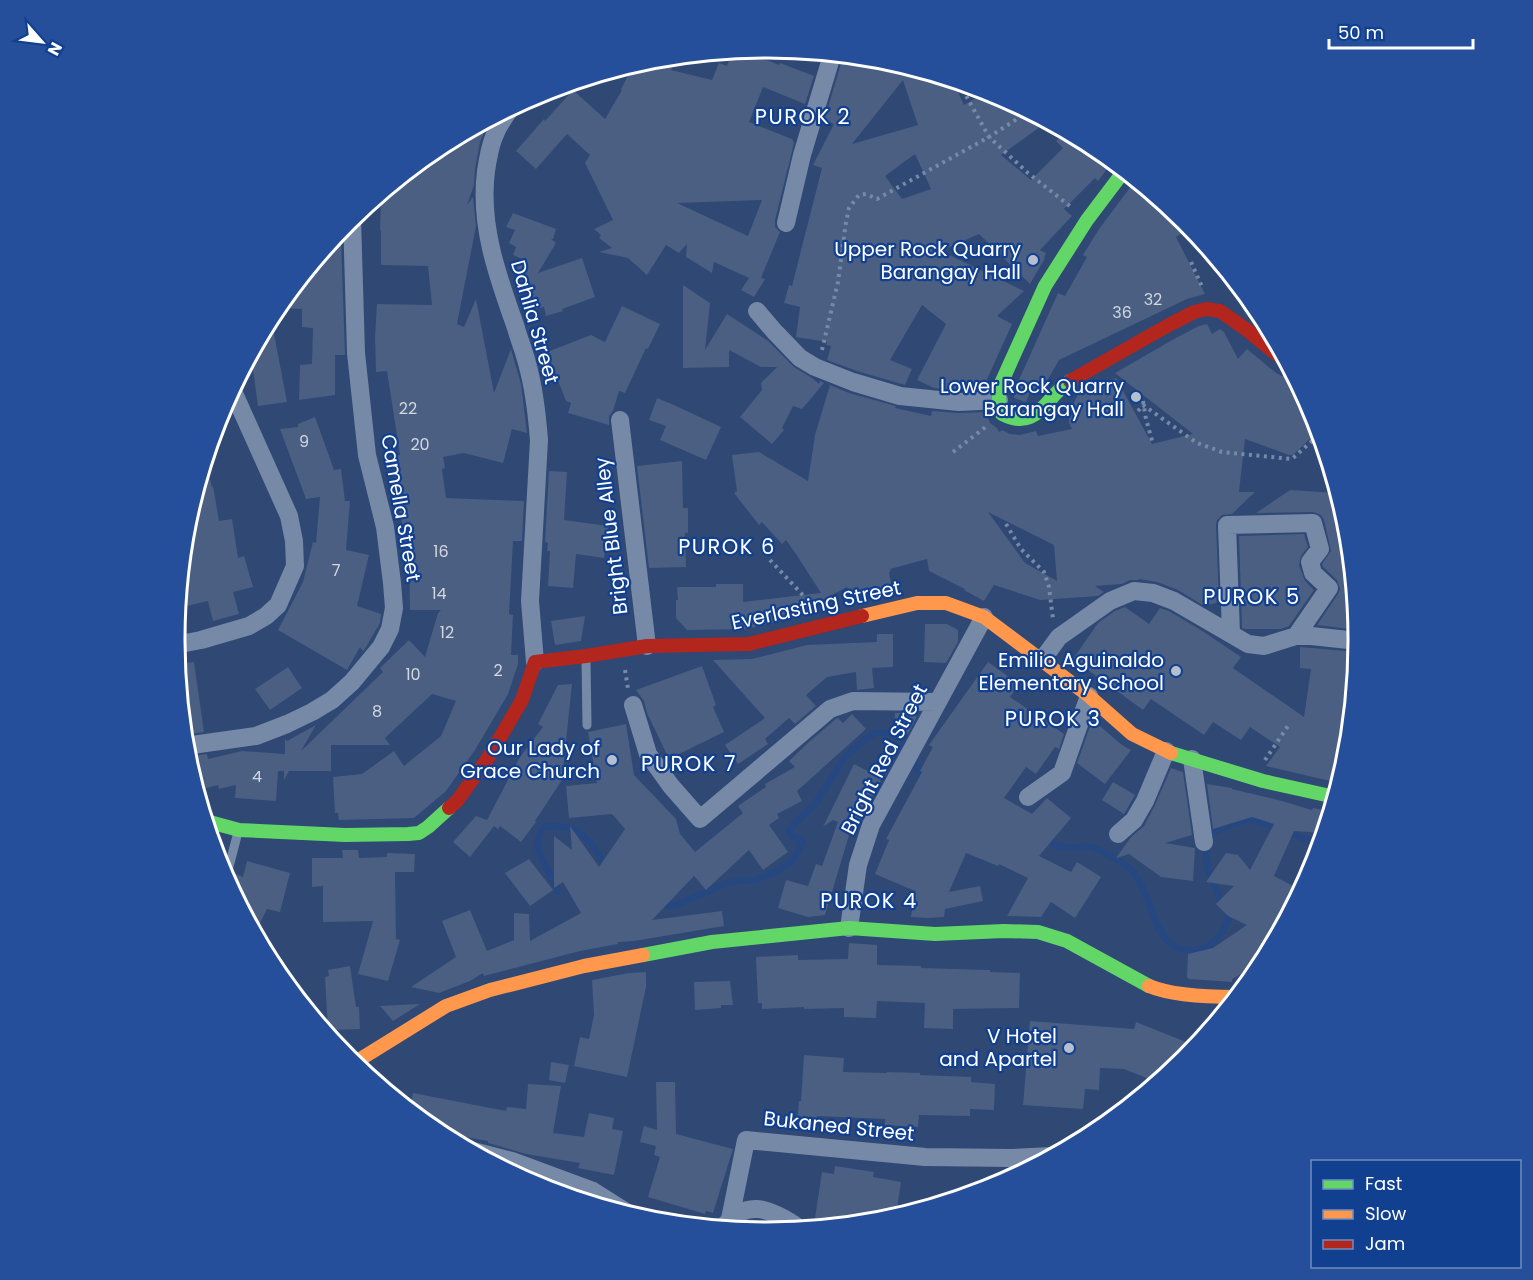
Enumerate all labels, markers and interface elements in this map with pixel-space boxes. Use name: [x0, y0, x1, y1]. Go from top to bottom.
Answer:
north arrow: [12, 12, 72, 72]
scale bar: [1329, 12, 1473, 50]
text: 50 m: [1338, 20, 1384, 45]
text: N: [42, 38, 68, 60]
district label: PUROK 2: [755, 102, 851, 131]
place label: Upper Rock Quarry Barangay Hall: [834, 235, 1021, 286]
marker: Upper Rock Quarry Barangay Hall: [1026, 253, 1040, 267]
street label: Dahlia Street: [504, 257, 566, 387]
house number: 32: [1144, 288, 1162, 311]
house number: 36: [1112, 301, 1132, 324]
place label: Lower Rock Quarry Barangay Hall: [940, 372, 1124, 423]
marker: Lower Rock Quarry Barangay Hall: [1129, 390, 1143, 404]
house number: 22: [399, 397, 417, 420]
house number: 9: [299, 430, 309, 453]
street label: Camella Street: [374, 432, 428, 584]
house number: 20: [410, 433, 430, 456]
street label: Bright Blue Alley: [587, 456, 635, 616]
district label: PUROK 6: [678, 532, 776, 561]
house number: 16: [433, 540, 449, 563]
house number: 7: [332, 559, 341, 582]
street label: Everlasting Street: [729, 573, 903, 637]
house number: 14: [431, 582, 447, 605]
district label: PUROK 5: [1203, 582, 1301, 611]
house number: 12: [440, 621, 454, 644]
place label: Emilio Aguinaldo Elementary School: [979, 646, 1164, 697]
house number: 2: [493, 659, 503, 682]
house number: 10: [405, 663, 421, 686]
marker: Emilio Aguinaldo Elementary School: [1169, 664, 1183, 678]
street label: Bright Red Street: [834, 679, 934, 839]
house number: 8: [372, 700, 382, 723]
district label: PUROK 3: [1005, 704, 1101, 733]
place label: Our Lady of Grace Church: [460, 734, 600, 785]
district label: PUROK 7: [641, 749, 737, 778]
marker: Our Lady of Grace Church: [605, 753, 619, 767]
house number: 4: [252, 765, 262, 788]
district label: PUROK 4: [820, 886, 918, 915]
place label: V Hotel and Apartel: [939, 1022, 1057, 1073]
marker: V Hotel and Apartel: [1062, 1041, 1076, 1055]
street label: Bukaned Street: [762, 1104, 916, 1148]
legend: [1311, 1160, 1521, 1268]
text: Fast: [1365, 1171, 1402, 1196]
text: Slow: [1365, 1201, 1407, 1226]
text: Jam: [1365, 1231, 1405, 1256]

